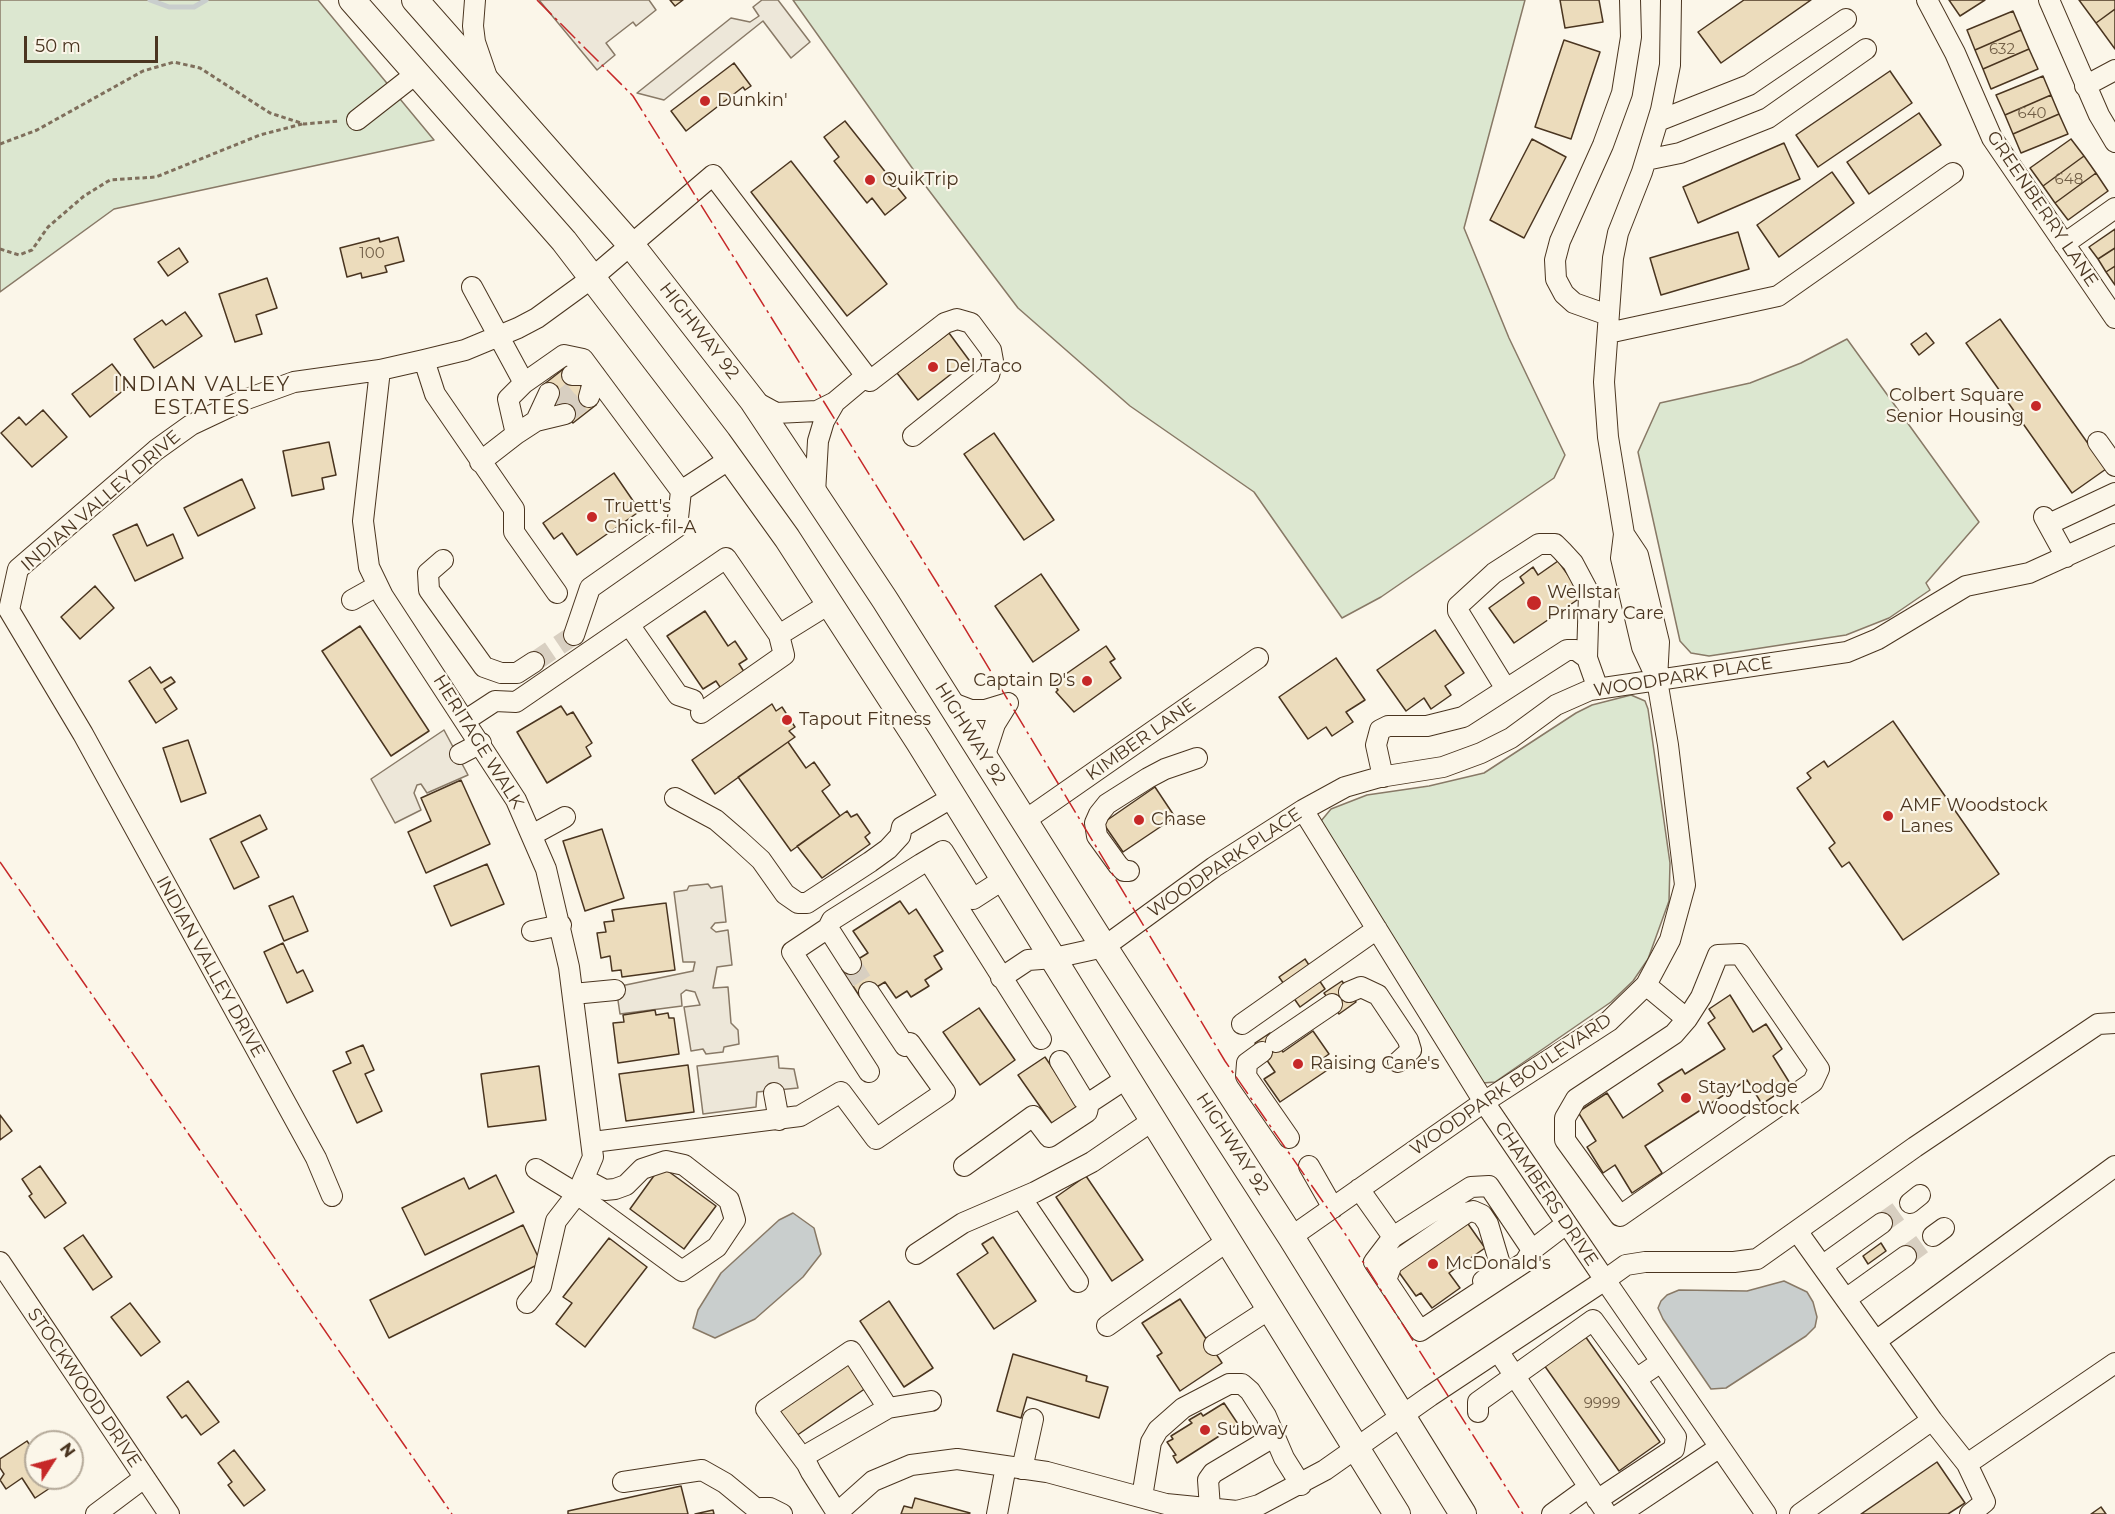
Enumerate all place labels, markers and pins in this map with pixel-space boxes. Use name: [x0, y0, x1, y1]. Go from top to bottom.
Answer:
place label: Dunkin': [717, 90, 788, 112]
marker: Dunkin': [698, 94, 712, 108]
place label: QuikTrip: [882, 169, 958, 191]
marker: QuikTrip: [863, 173, 877, 187]
place label: Del Taco: [945, 356, 1022, 378]
marker: Del Taco: [926, 360, 940, 374]
place label: Colbert Square Senior Housing: [1886, 385, 2024, 428]
marker: Colbert Square Senior Housing: [2029, 399, 2043, 413]
place label: Truett's Chick-fil-A: [604, 496, 697, 538]
marker: Truett's Chick-fil-A: [585, 510, 599, 524]
place label: Wellstar Primary Care: [1547, 582, 1664, 624]
marker: Wellstar Primary Care: [1525, 594, 1543, 612]
place label: Captain D's: [973, 670, 1075, 692]
marker: Captain D's: [1080, 674, 1094, 688]
place label: Tapout Fitness: [799, 709, 931, 731]
marker: Tapout Fitness: [780, 713, 794, 727]
place label: AMF Woodstock Lanes: [1900, 795, 2048, 838]
place label: Chase: [1151, 809, 1206, 831]
marker: AMF Woodstock Lanes: [1881, 809, 1895, 823]
marker: Chase: [1132, 813, 1146, 827]
place label: Raising Cane's: [1310, 1053, 1439, 1075]
marker: Raising Cane's: [1291, 1057, 1305, 1071]
place label: Stay Lodge Woodstock: [1698, 1077, 1800, 1120]
marker: Stay Lodge Woodstock: [1679, 1091, 1693, 1105]
place label: McDonald's: [1445, 1253, 1551, 1275]
marker: McDonald's: [1426, 1257, 1440, 1271]
place label: Subway: [1217, 1419, 1288, 1441]
marker: Subway: [1198, 1423, 1212, 1437]

